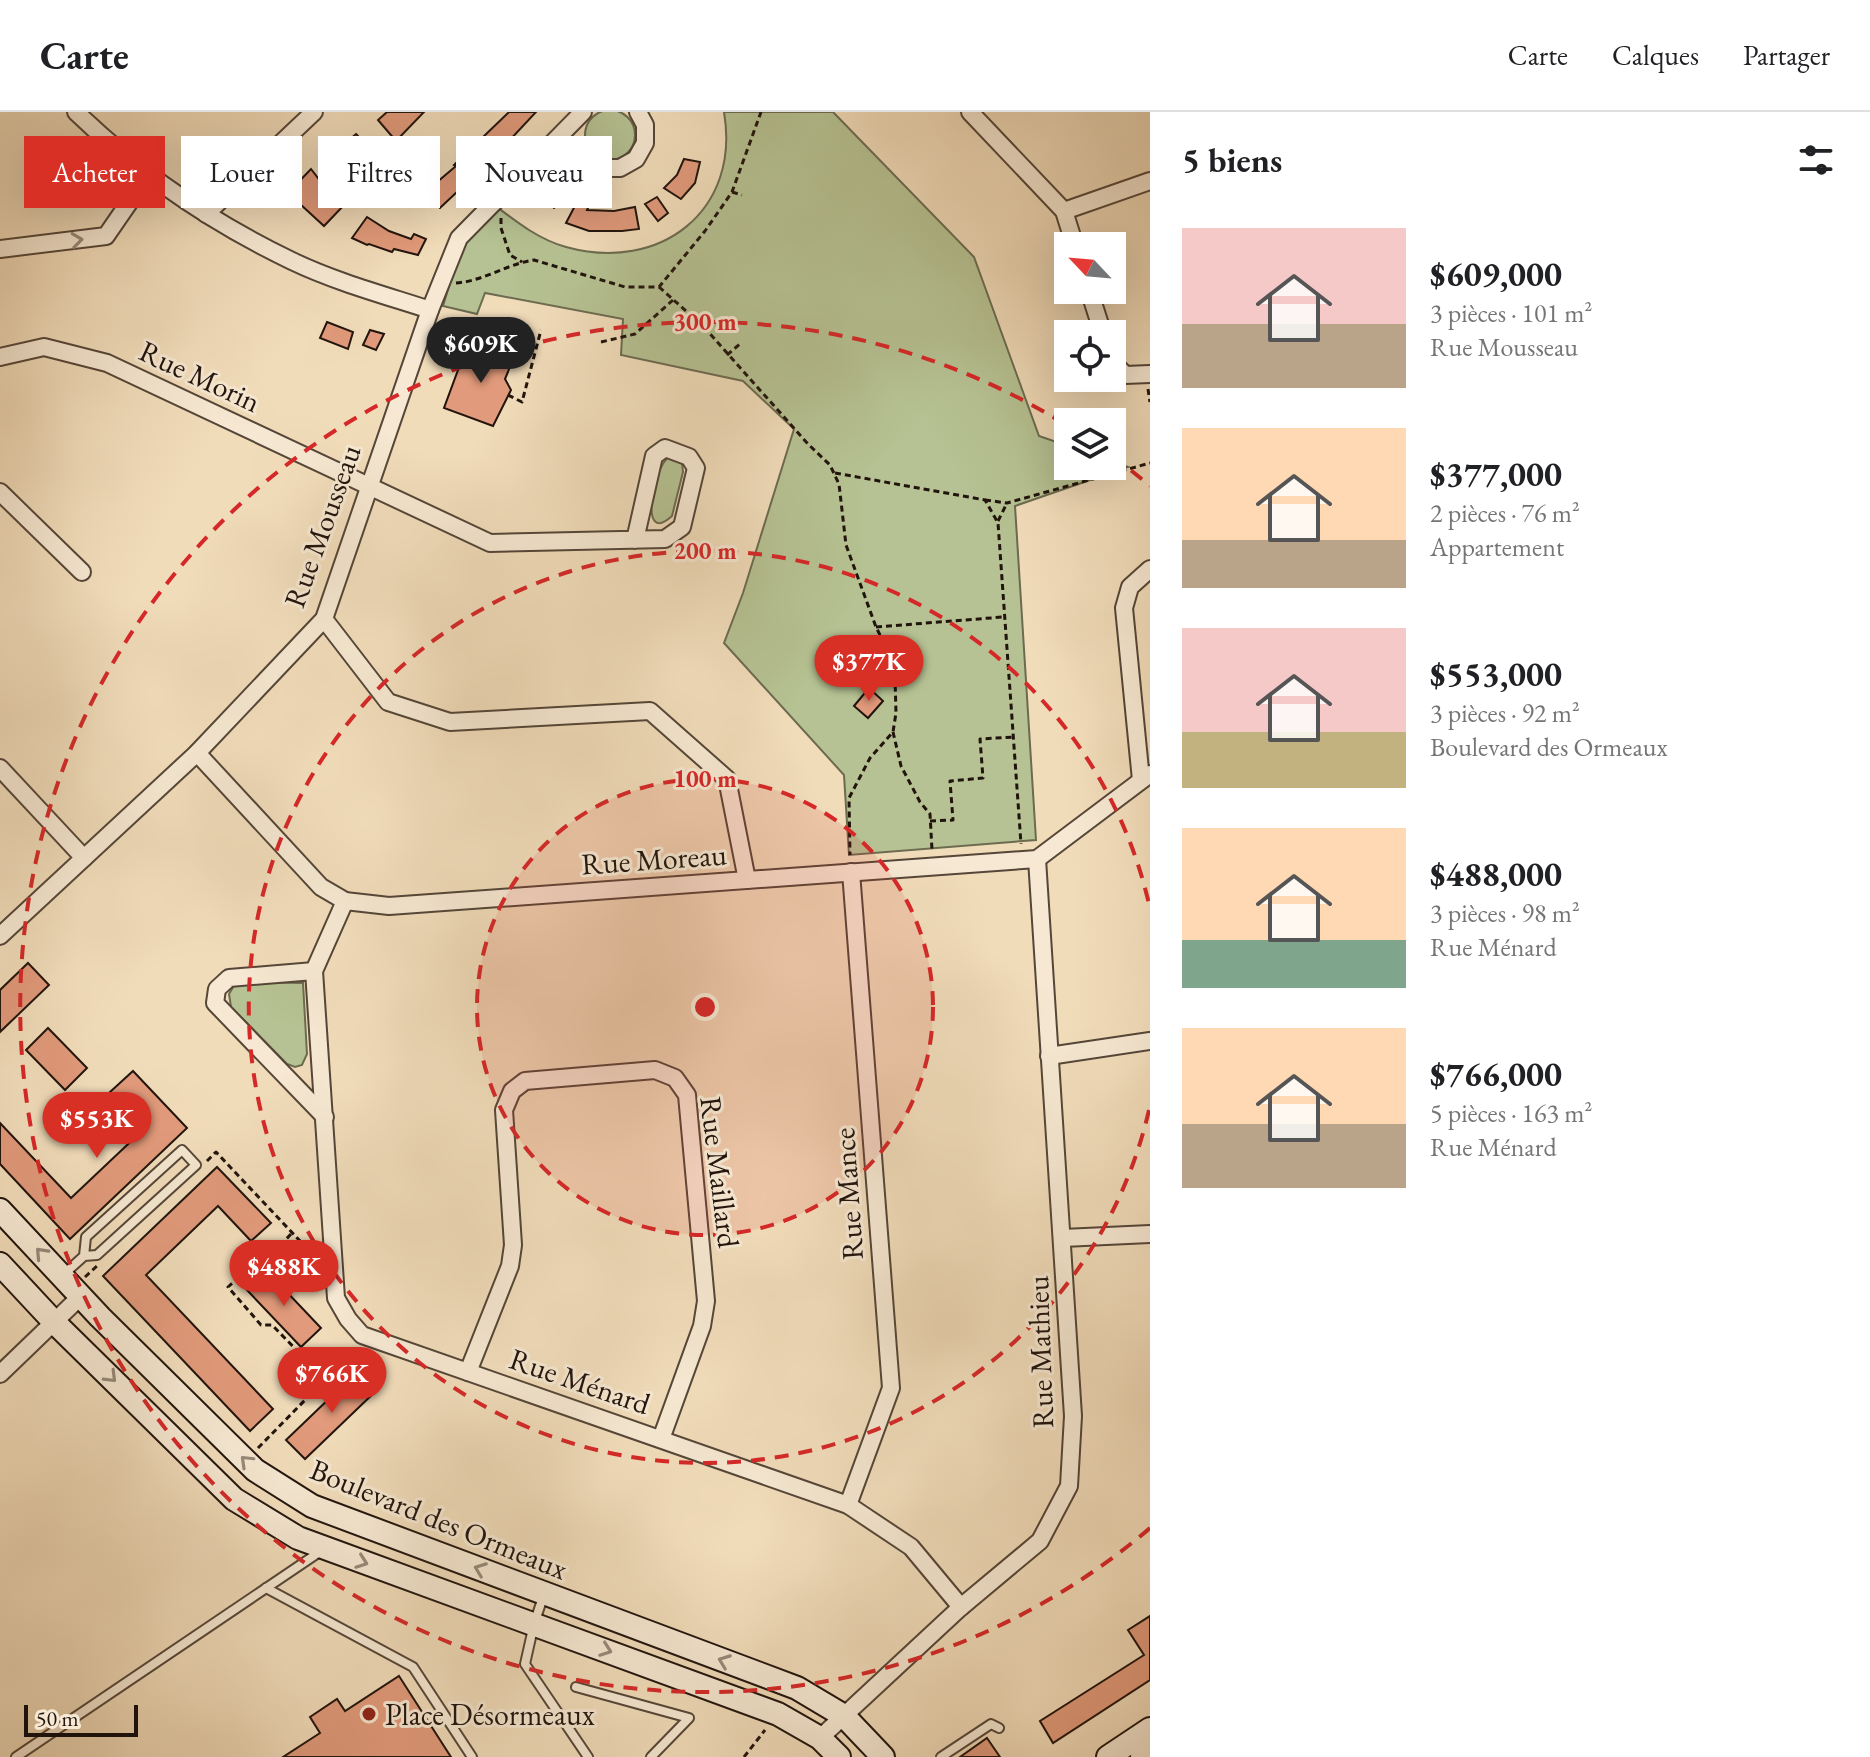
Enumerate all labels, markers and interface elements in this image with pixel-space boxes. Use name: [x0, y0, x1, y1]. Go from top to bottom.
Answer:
text: Carte: [40, 31, 129, 80]
text: Carte: [1508, 37, 1568, 73]
text: Calques: [1612, 37, 1699, 73]
text: Partager: [1743, 37, 1830, 73]
chip: Acheter: [24, 136, 165, 208]
chip: Louer: [181, 136, 302, 208]
chip: Filtres: [318, 136, 440, 208]
chip: Nouveau: [456, 136, 612, 208]
text: 5 biens: [1182, 138, 1282, 182]
icon: filters: [1794, 138, 1838, 182]
one-way arrow: [71, 231, 84, 248]
north arrow: [1054, 232, 1126, 304]
map controls: [1054, 232, 1126, 480]
text: $609,000: [1430, 252, 1562, 296]
icon: home: [1246, 260, 1342, 356]
text: 3 pièces · 101 m²: [1430, 296, 1592, 330]
text: 300 m: [673, 306, 737, 337]
pin: $609K: [425, 317, 537, 385]
button: locate: [1054, 320, 1126, 392]
text: $609K: [444, 326, 518, 360]
text: Rue Mousseau: [1430, 330, 1578, 364]
street label: Rue Morin: [133, 331, 267, 421]
button: layers: [1054, 408, 1126, 480]
street label: Rue Mousseau: [274, 439, 370, 613]
text: $377,000: [1430, 452, 1562, 496]
icon: home: [1246, 460, 1342, 556]
text: 2 pièces · 76 m²: [1430, 496, 1580, 530]
text: Appartement: [1430, 530, 1564, 564]
text: 200 m: [673, 535, 737, 566]
pin: $377K: [813, 635, 925, 703]
text: $377K: [832, 644, 906, 678]
text: $553,000: [1430, 652, 1562, 696]
icon: home: [1246, 660, 1342, 756]
text: 3 pièces · 92 m²: [1430, 696, 1580, 730]
text: Boulevard des Ormeaux: [1430, 730, 1668, 764]
text: 100 m: [673, 763, 737, 794]
street label: Rue Moreau: [580, 834, 728, 884]
text: $488,000: [1430, 852, 1562, 896]
icon: home: [1246, 860, 1342, 956]
text: 3 pièces · 98 m²: [1430, 896, 1580, 930]
text: Rue Ménard: [1430, 930, 1557, 964]
centre of rings: [691, 993, 719, 1021]
text: $766,000: [1430, 1052, 1562, 1096]
icon: home: [1246, 1060, 1342, 1156]
pin: $553K: [41, 1092, 153, 1160]
street label: Rue Maillard: [691, 1094, 749, 1251]
text: 5 pièces · 163 m²: [1430, 1096, 1592, 1130]
text: $553K: [60, 1101, 134, 1135]
street label: Rue Mance: [824, 1127, 872, 1261]
text: Rue Ménard: [1430, 1130, 1557, 1164]
pin: $488K: [228, 1240, 340, 1308]
one-way arrow: [35, 1248, 50, 1262]
text: $488K: [247, 1249, 321, 1283]
street label: Rue Mathieu: [1018, 1275, 1062, 1429]
street label: Rue Ménard: [505, 1339, 656, 1423]
pin: $766K: [276, 1347, 388, 1415]
text: $766K: [295, 1356, 369, 1390]
one-way arrow: [102, 1368, 116, 1383]
street label: Boulevard des Ormeaux: [305, 1450, 574, 1588]
one-way arrow: [241, 1456, 255, 1470]
one-way arrow: [354, 1552, 368, 1568]
one-way arrow: [474, 1562, 488, 1579]
one-way arrow: [598, 1641, 612, 1657]
one-way arrow: [718, 1654, 732, 1671]
place label: Place Désormeaux: [385, 1695, 595, 1734]
scale bar: [24, 1701, 138, 1737]
text: 50 m: [36, 1704, 79, 1733]
marker: Place Désormeaux: [360, 1705, 378, 1723]

